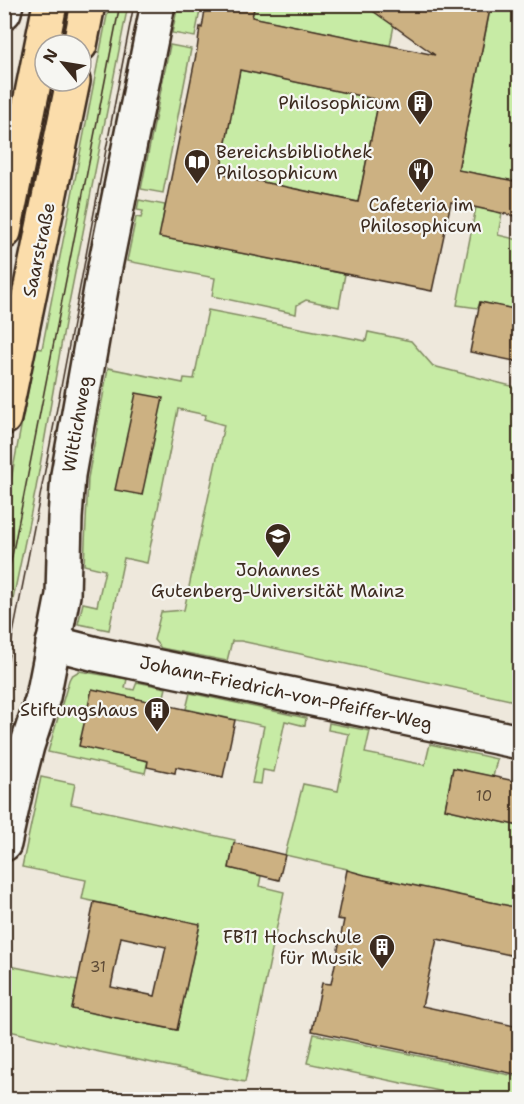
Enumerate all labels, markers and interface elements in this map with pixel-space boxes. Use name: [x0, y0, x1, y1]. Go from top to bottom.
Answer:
north arrow: [33, 33, 93, 93]
text: N: [38, 45, 63, 66]
building icon: Philosophicum: [405, 88, 435, 126]
place label: Philosophicum: [278, 91, 400, 115]
place label: Bereichsbibliothek Philosophicum: [216, 140, 373, 185]
library icon: Bereichsbibliothek Philosophicum: [182, 147, 212, 185]
restaurant icon: Cafeteria im Philosophicum: [406, 156, 436, 194]
place label: Cafeteria im Philosophicum: [360, 193, 482, 238]
street label: Saarstraße: [17, 200, 61, 300]
street label: Wittichweg: [57, 374, 97, 474]
school or university icon: Johannes Gutenberg-Universität Mainz: [263, 521, 293, 559]
place label: Johannes Gutenberg-Universität Mainz: [151, 558, 405, 603]
street label: Johann-Friedrich-von-Pfeiffer-Weg: [137, 650, 435, 736]
building icon: Stiftungshaus: [142, 695, 172, 733]
place label: Stiftungshaus: [20, 698, 138, 722]
house number: 10: [476, 786, 492, 806]
place label: FB11 Hochschule für Musik: [223, 925, 362, 970]
building icon: FB11 Hochschule für Musik: [367, 932, 397, 970]
house number: 31: [90, 957, 106, 977]

